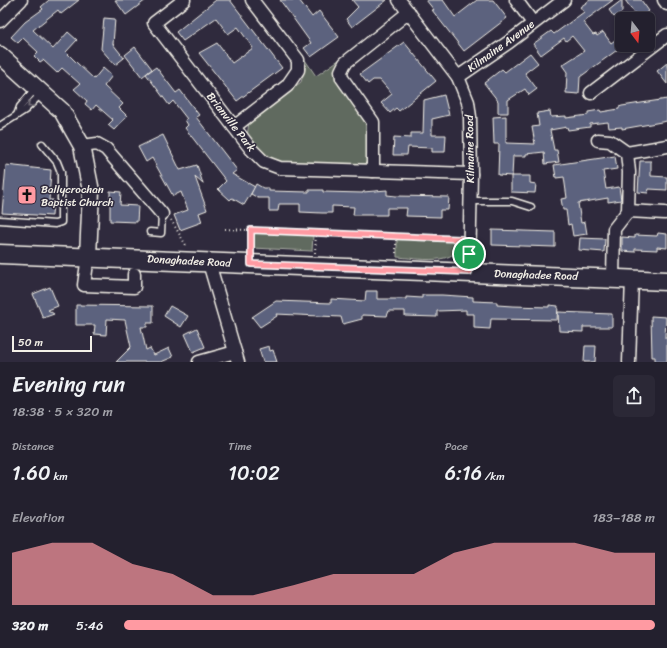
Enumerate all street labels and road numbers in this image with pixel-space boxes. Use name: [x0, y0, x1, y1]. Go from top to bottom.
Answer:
street label: Kilmaine Avenue: [463, 15, 539, 77]
street label: Brianville Park: [202, 88, 261, 156]
street label: Kilmaine Road: [460, 114, 480, 183]
street label: Donaghadee Road: [147, 249, 233, 273]
street label: Donaghadee Road: [494, 264, 579, 286]

